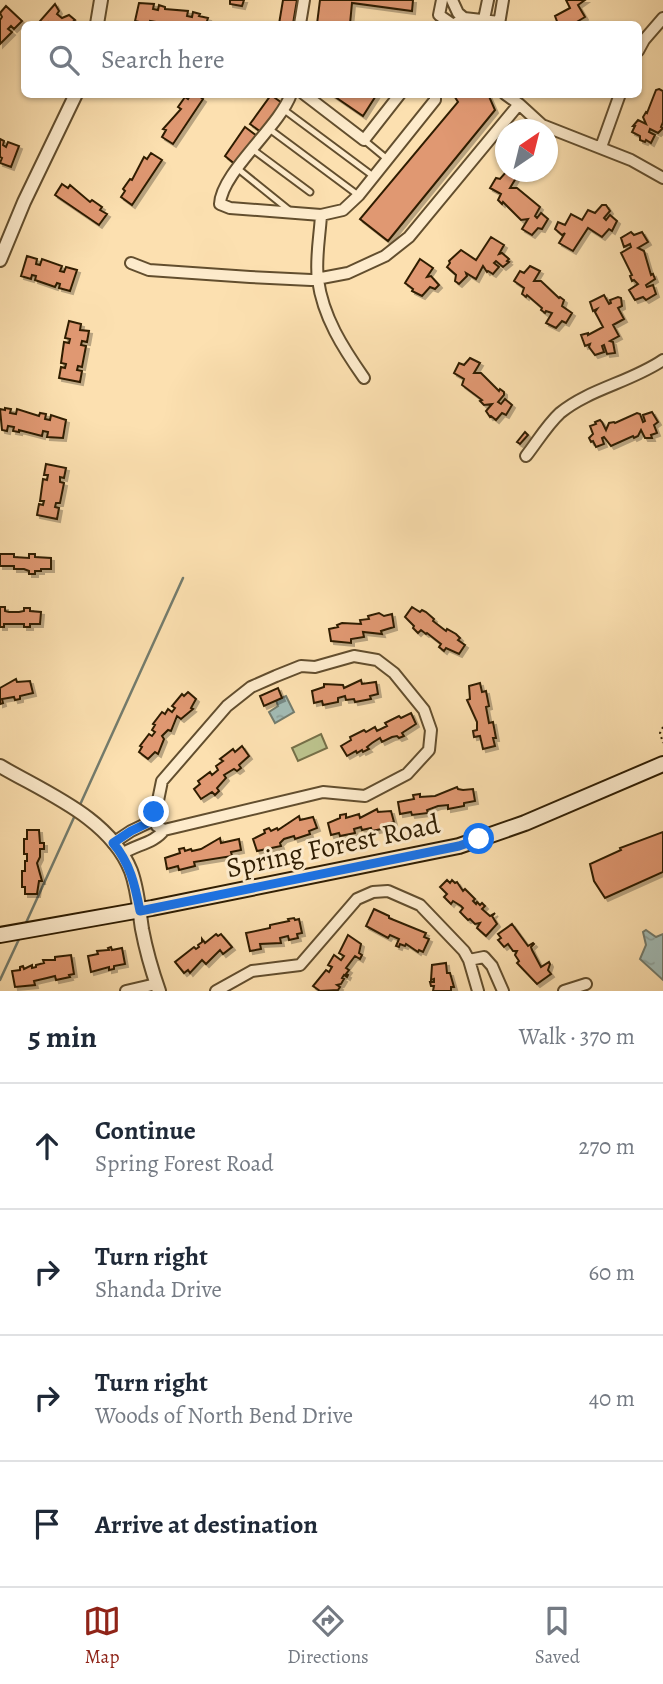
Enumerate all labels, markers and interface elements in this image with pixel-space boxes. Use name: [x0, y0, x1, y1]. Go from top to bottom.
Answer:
search box: [21, 21, 642, 98]
icon: search: [45, 41, 83, 79]
text: Search here: [101, 42, 225, 77]
north arrow: [495, 119, 558, 182]
route end: [138, 796, 169, 827]
street label: Spring Forest Road: [223, 805, 444, 887]
route start: [463, 823, 494, 854]
text: 5 min: [28, 1017, 97, 1057]
text: Walk · 370 m: [519, 1021, 635, 1052]
text: Continue: [95, 1113, 196, 1148]
icon: ahead: [28, 1127, 66, 1165]
text: 270 m: [578, 1131, 635, 1162]
text: Spring Forest Road: [95, 1148, 274, 1179]
text: Turn right: [95, 1239, 208, 1274]
icon: right: [28, 1253, 66, 1291]
text: 60 m: [588, 1257, 635, 1288]
text: Shanda Drive: [95, 1274, 222, 1305]
text: Turn right: [95, 1365, 208, 1400]
icon: right: [28, 1379, 66, 1417]
text: 40 m: [589, 1383, 635, 1414]
text: Woods of North Bend Drive: [95, 1400, 353, 1431]
icon: arrive: [28, 1505, 66, 1543]
text: Arrive at destination: [95, 1507, 318, 1542]
tab: Map: [83, 1602, 121, 1670]
tab: Directions: [287, 1602, 369, 1670]
tab: Saved: [535, 1602, 580, 1670]

